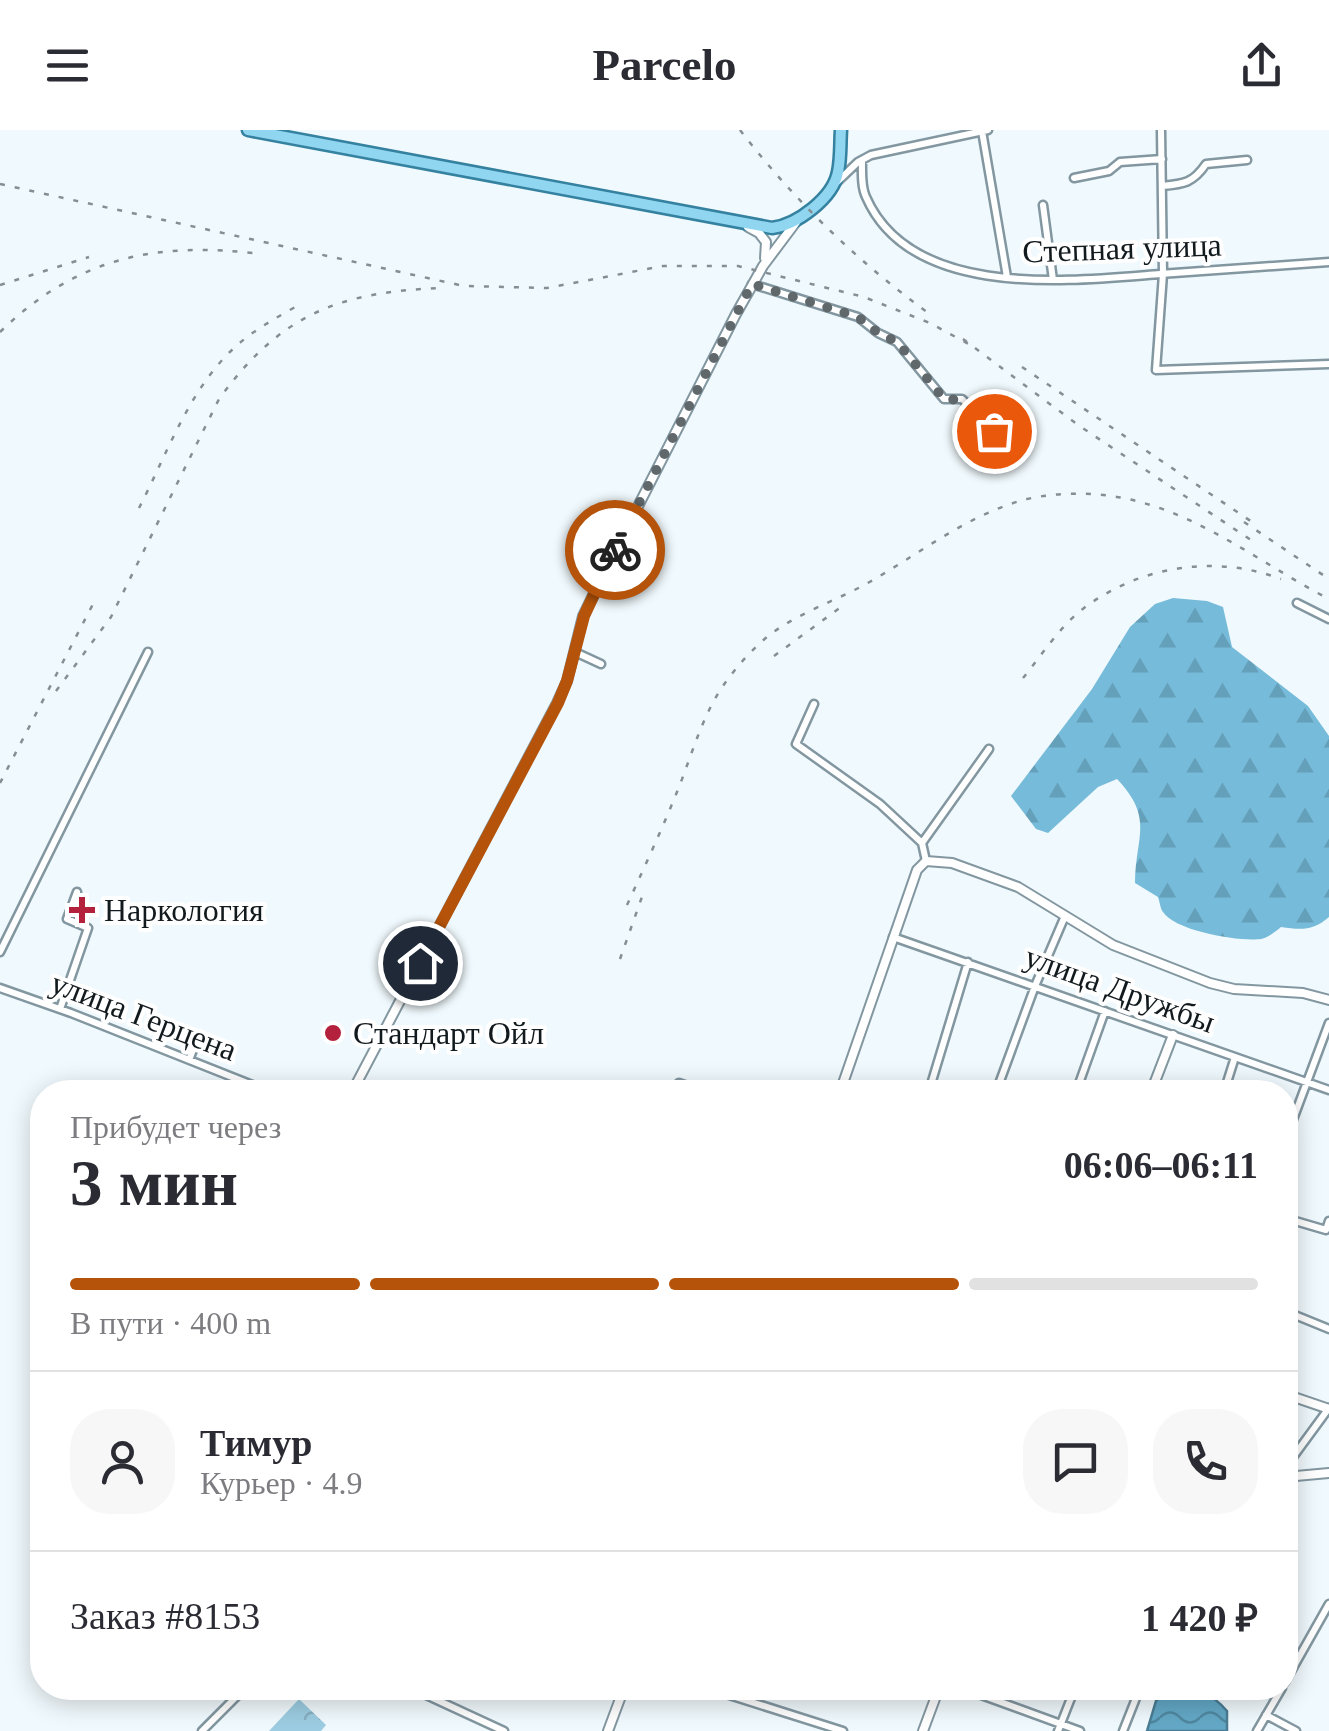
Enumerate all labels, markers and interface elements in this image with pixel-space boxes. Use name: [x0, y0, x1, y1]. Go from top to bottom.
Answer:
icon: menu: [40, 38, 95, 93]
icon: share: [1234, 38, 1289, 93]
text: Parcelo: [592, 40, 737, 90]
street label: Степная улица: [1022, 227, 1222, 269]
pin: [952, 389, 1037, 474]
icon: bag: [967, 404, 1022, 459]
courier: [565, 500, 665, 600]
icon: bike: [588, 523, 643, 578]
place label: Наркология: [104, 892, 264, 928]
marker: Наркология: [69, 897, 95, 923]
pin: [378, 921, 463, 1006]
icon: home: [393, 936, 448, 991]
street label: улица Дружбы: [1020, 938, 1220, 1040]
street label: улица Герцена: [46, 964, 242, 1068]
place label: Стандарт Ойл: [353, 1015, 544, 1051]
marker: Стандарт Ойл: [322, 1022, 344, 1044]
text: Прибудет через: [70, 1109, 281, 1145]
text: 06:06–06:11: [1064, 1144, 1258, 1186]
text: 3 мин: [70, 1147, 238, 1219]
text: В пути · 400 m: [70, 1305, 271, 1341]
button: person: [70, 1409, 175, 1514]
button: chat: [1023, 1409, 1128, 1514]
button: phone: [1153, 1409, 1258, 1514]
text: Тимур: [200, 1422, 312, 1464]
text: Курьер · 4.9: [200, 1465, 362, 1501]
text: Заказ #8153: [70, 1595, 260, 1637]
text: 1 420 ₽: [1141, 1597, 1258, 1639]

